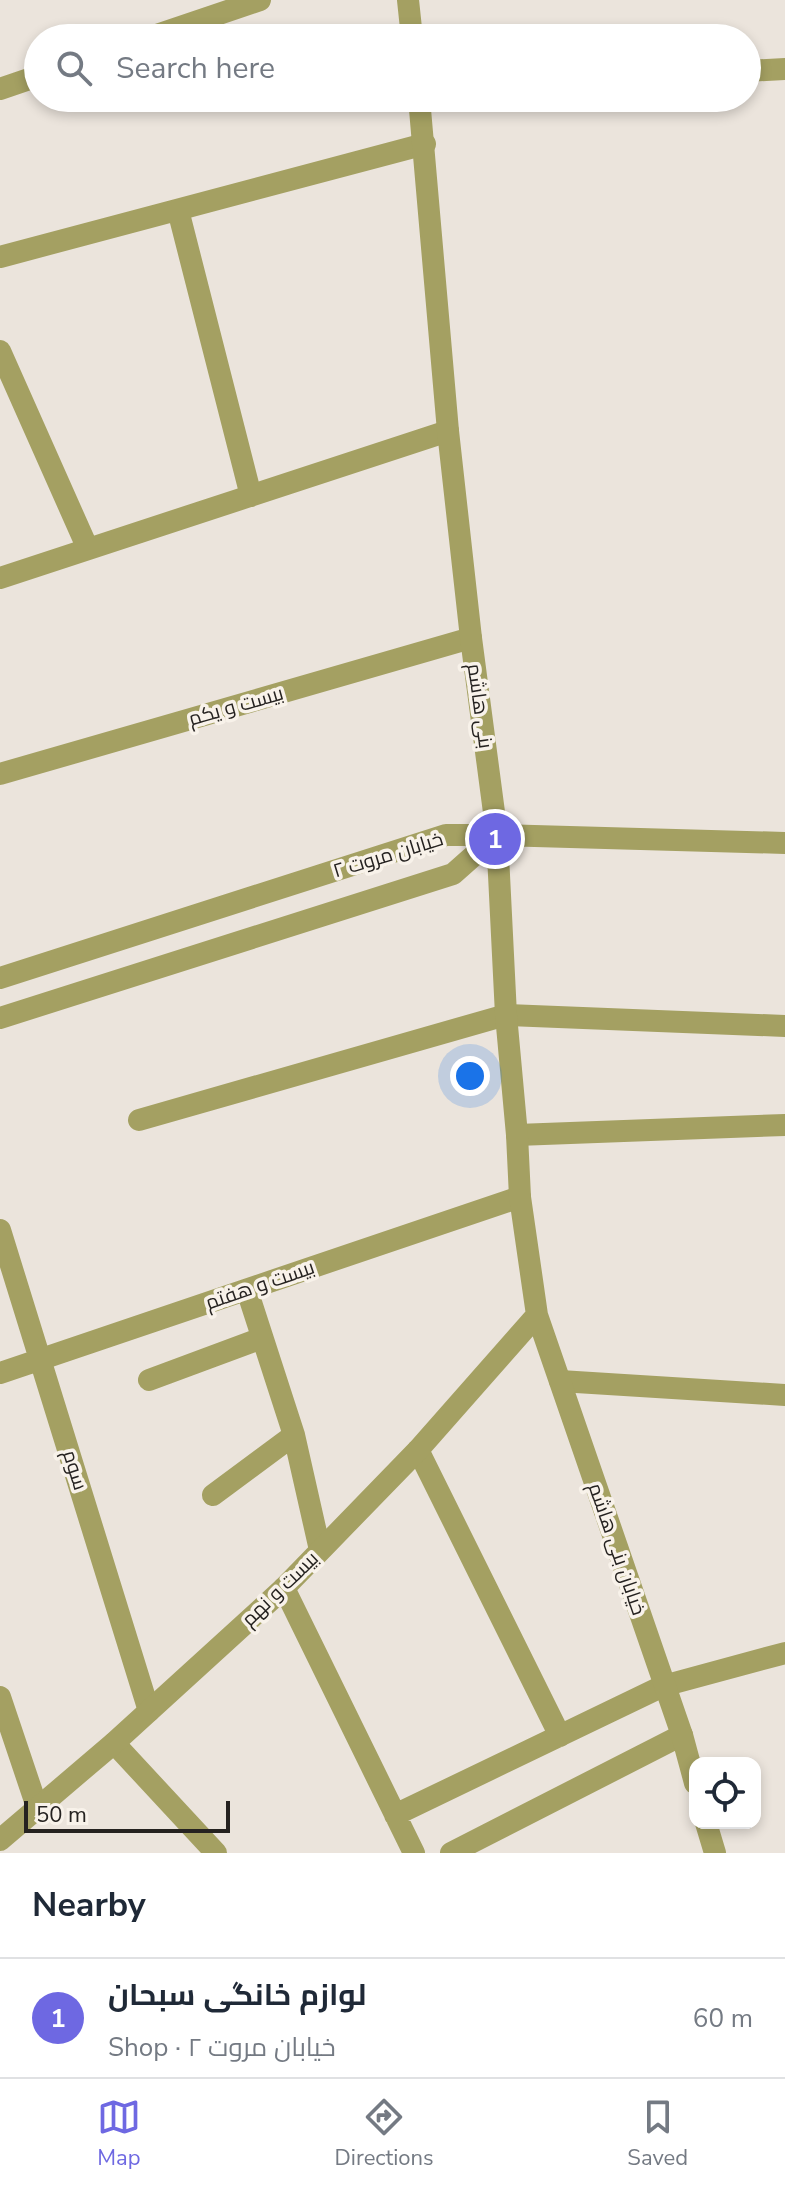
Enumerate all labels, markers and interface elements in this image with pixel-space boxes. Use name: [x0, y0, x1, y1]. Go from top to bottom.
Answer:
search box: [24, 24, 761, 112]
icon: search: [52, 46, 96, 90]
text: Search here: [116, 48, 275, 89]
street label: بنی هاشم: [461, 662, 499, 750]
street label: بیست و یکم: [185, 680, 287, 732]
pin: 1: [469, 809, 521, 869]
street label: خیابان مروت ۲: [330, 825, 446, 885]
your location: [450, 1056, 490, 1096]
street label: بیست و هفتم: [202, 1254, 318, 1316]
street label: سوم: [56, 1447, 94, 1493]
street label: خیابان بنی هاشم: [582, 1479, 652, 1619]
street label: بیست و نهم: [235, 1545, 325, 1633]
map controls: [689, 1757, 761, 1829]
button: locate: [689, 1757, 761, 1829]
scale bar: [24, 1797, 230, 1833]
text: 50 m: [36, 1800, 87, 1830]
text: Nearby: [32, 1882, 146, 1928]
text: لوازم خانگی سبحان: [108, 1975, 366, 2016]
text: 1: [50, 2001, 66, 2036]
text: 60 m: [693, 2001, 753, 2036]
text: Shop · خیابان مروت ۲: [108, 2030, 336, 2065]
tab: Map: [97, 2095, 141, 2173]
tab: Directions: [335, 2095, 434, 2173]
tab: Saved: [627, 2095, 688, 2173]

